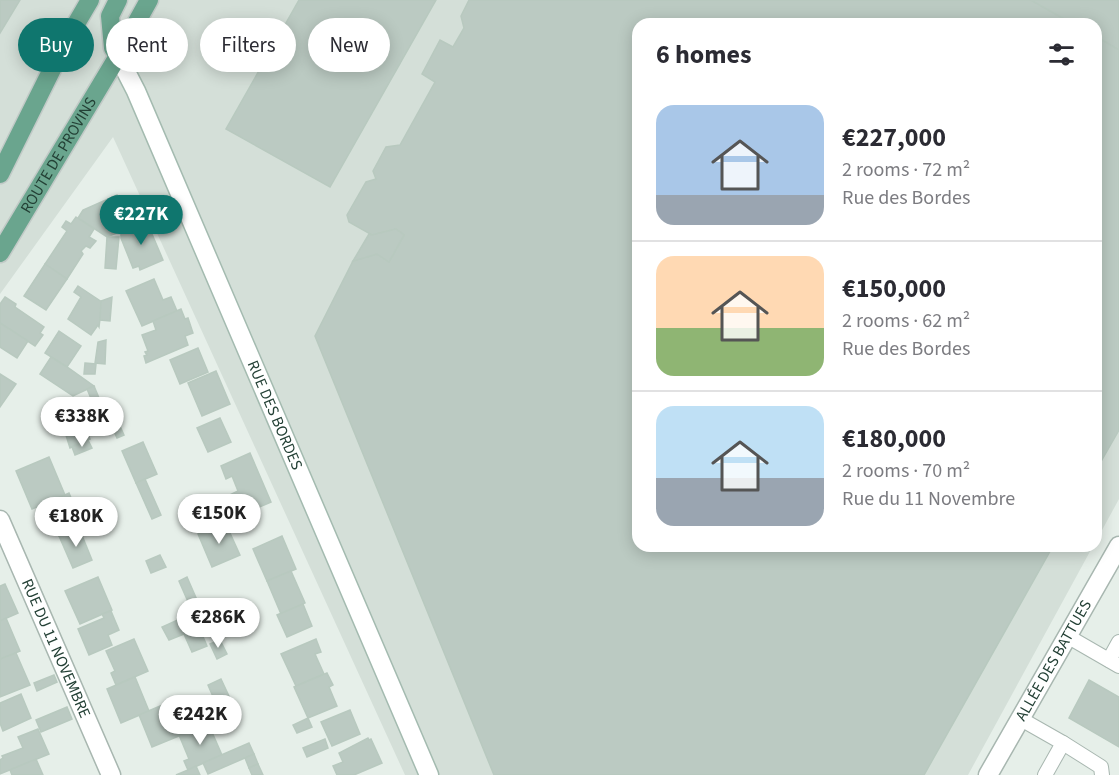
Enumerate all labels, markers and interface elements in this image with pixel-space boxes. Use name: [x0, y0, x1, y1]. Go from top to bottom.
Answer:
chip: Buy: [18, 18, 94, 72]
chip: Rent: [106, 18, 188, 72]
chip: Filters: [200, 18, 296, 72]
chip: New: [308, 18, 390, 72]
text: 6 homes: [656, 36, 751, 73]
icon: filters: [1045, 38, 1078, 71]
street label: ROUTE DE PROVINS: [15, 93, 102, 217]
text: €227,000: [842, 119, 946, 156]
icon: home: [704, 129, 776, 201]
text: 2 rooms · 72 m²: [842, 156, 970, 184]
text: Rue des Bordes: [842, 184, 970, 212]
pin: €227K: [99, 195, 183, 246]
text: €227K: [114, 200, 168, 228]
text: €150,000: [842, 270, 946, 307]
icon: home: [704, 280, 776, 352]
text: 2 rooms · 62 m²: [842, 307, 970, 335]
text: Rue des Bordes: [842, 335, 970, 363]
street label: RUE DES BORDES: [242, 357, 308, 473]
pin: €338K: [40, 397, 124, 448]
text: €338K: [55, 402, 109, 430]
text: €180,000: [842, 420, 946, 457]
icon: home: [704, 430, 776, 502]
text: 2 rooms · 70 m²: [842, 457, 970, 485]
text: Rue du 11 Novembre: [842, 485, 1015, 513]
pin: €150K: [177, 494, 261, 545]
pin: €180K: [34, 497, 118, 548]
text: €150K: [192, 499, 246, 527]
text: €180K: [49, 502, 103, 530]
street label: RUE DU 11 NOVEMBRE: [16, 575, 96, 721]
street label: ALLÉE DES BATTUES: [1010, 596, 1097, 725]
pin: €286K: [176, 598, 260, 649]
text: €286K: [191, 603, 245, 631]
pin: €242K: [158, 695, 242, 746]
text: €242K: [173, 700, 227, 728]

